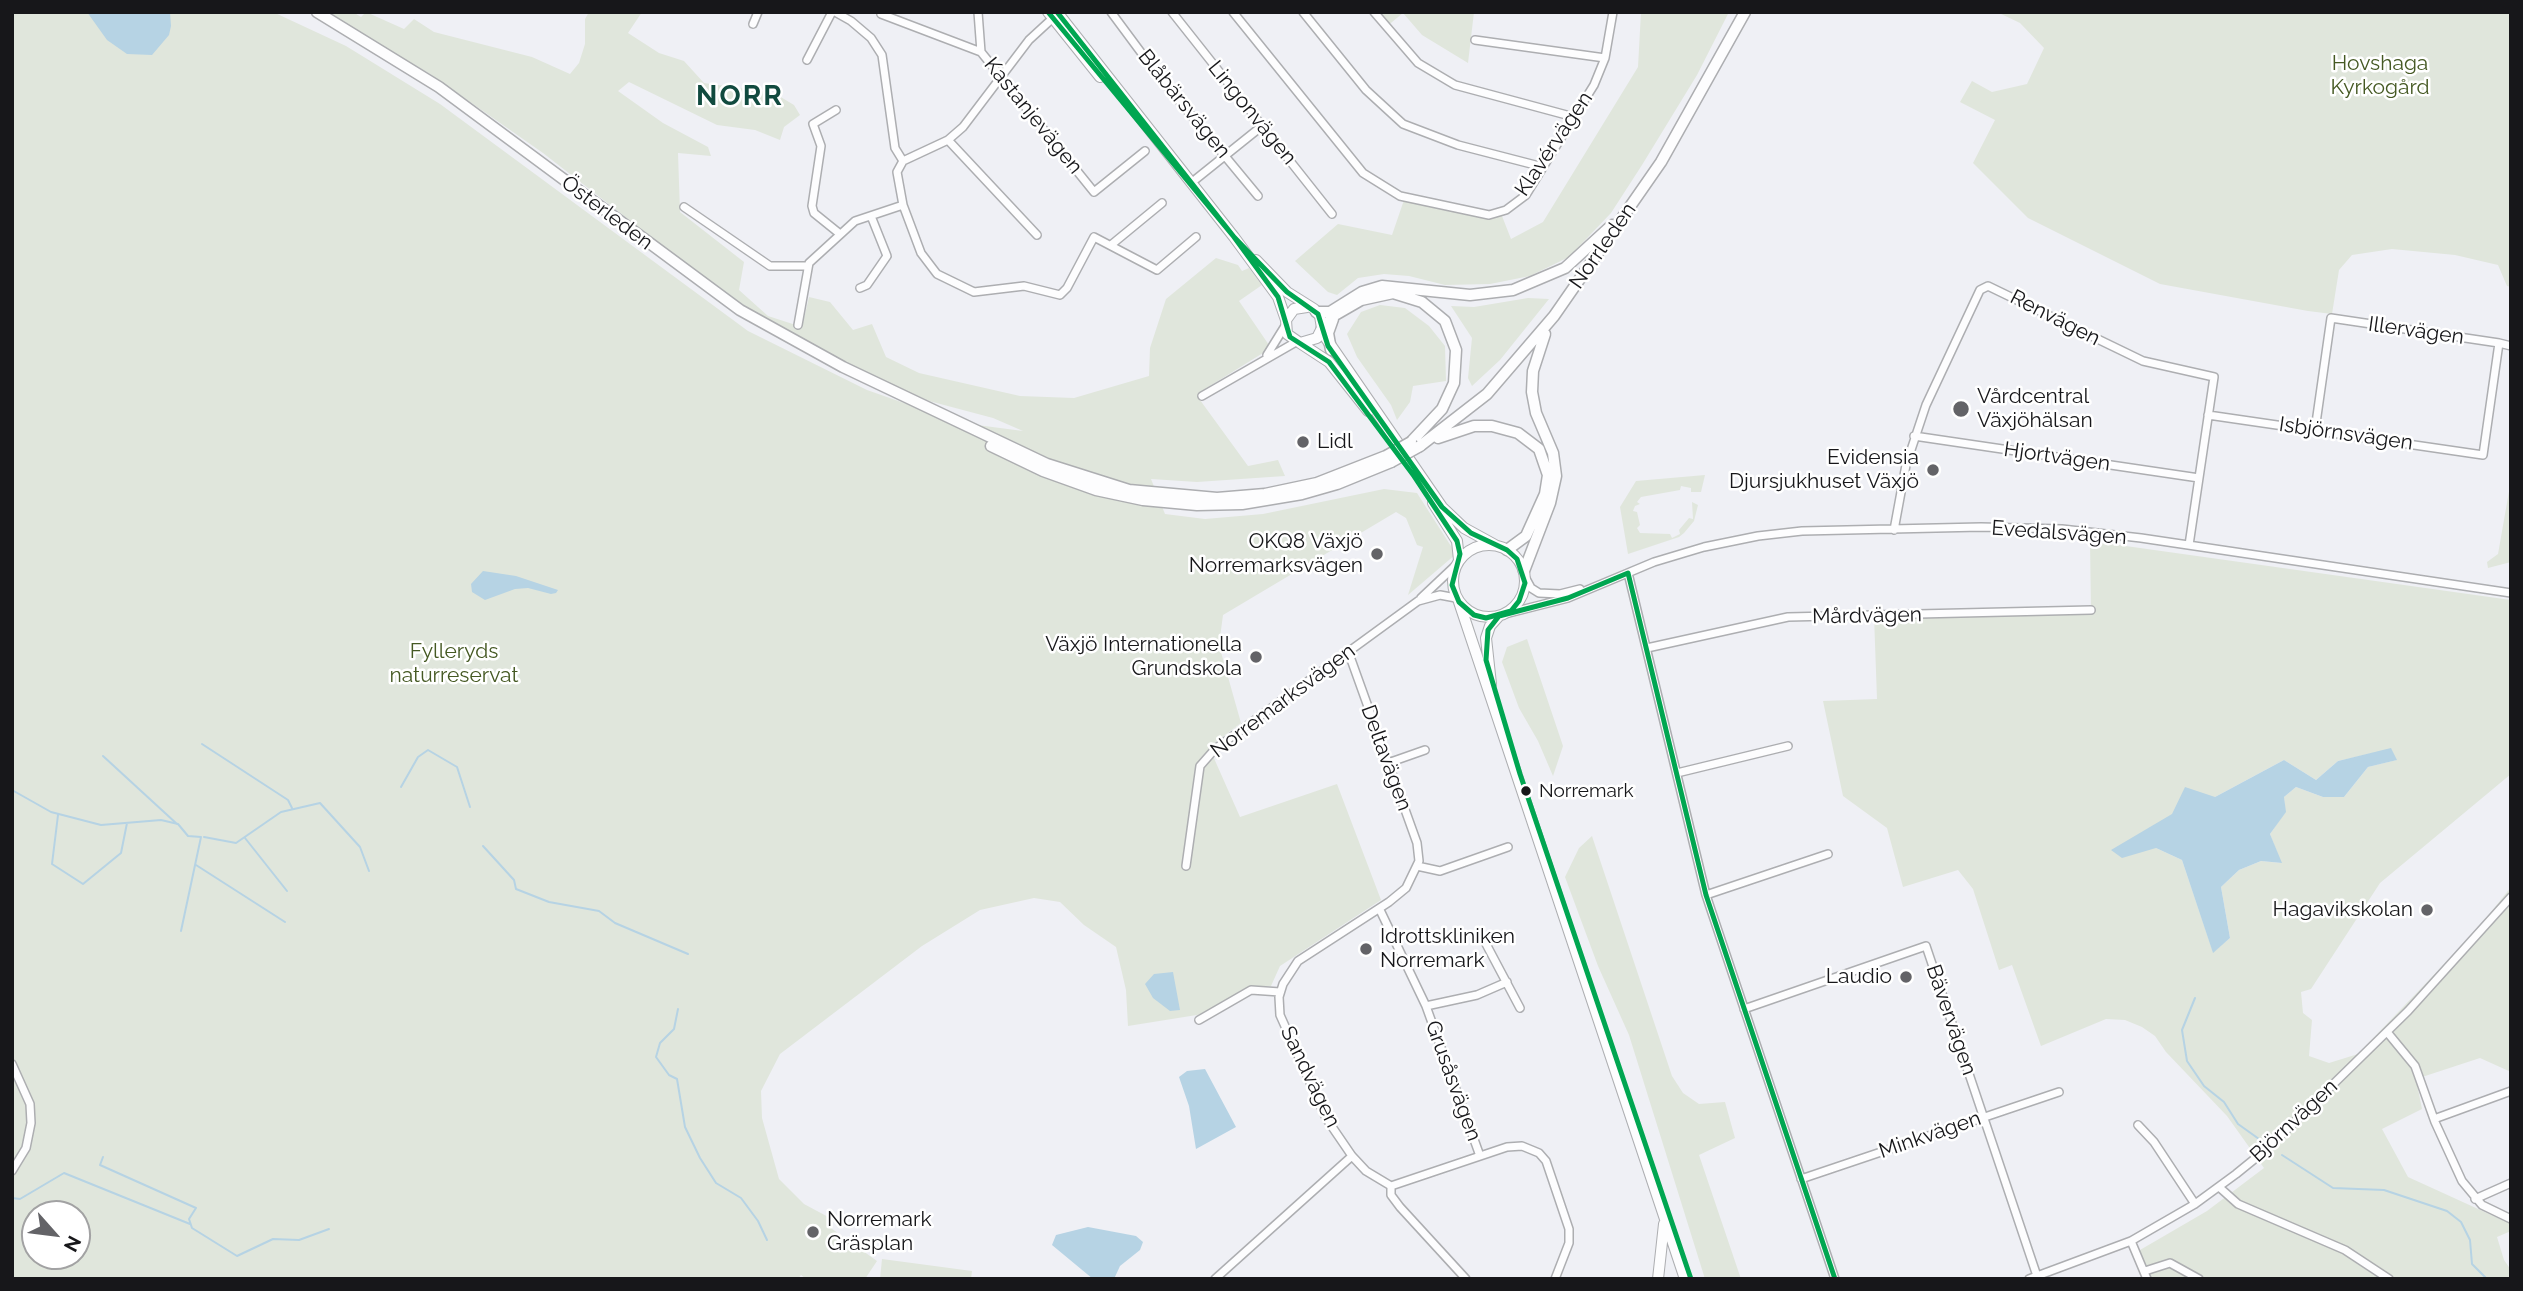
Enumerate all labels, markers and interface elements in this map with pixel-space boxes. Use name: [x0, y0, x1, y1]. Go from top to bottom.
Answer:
street label: Blåbärsvägen: [1132, 44, 1236, 164]
park label: Hovshaga Kyrkogård: [2330, 51, 2430, 101]
street label: Kastanjevägen: [978, 53, 1088, 179]
street label: Lingonvägen: [1202, 56, 1302, 170]
district label: NORR: [697, 80, 783, 114]
street label: Klavérvägen: [1510, 87, 1598, 201]
street label: Österleden: [556, 170, 658, 256]
street label: Norrleden: [1564, 198, 1642, 294]
street label: Renvägen: [2006, 285, 2104, 351]
street label: Illervägen: [2367, 312, 2465, 350]
place label: Vårdcentral Växjöhälsan: [1977, 384, 2093, 434]
marker: Vårdcentral Växjöhälsan: [1951, 399, 1971, 419]
street label: Isbjörnsvägen: [2277, 412, 2415, 456]
place label: Lidl: [1317, 429, 1353, 455]
marker: Lidl: [1295, 434, 1311, 450]
street label: Hjortvägen: [2002, 437, 2112, 477]
place label: Evidensia Djursjukhuset Växjö: [1729, 445, 1919, 495]
marker: Evidensia Djursjukhuset Växjö: [1925, 462, 1941, 478]
street label: Evedalsvägen: [1991, 516, 2127, 550]
place label: OKQ8 Växjö Norremarksvägen: [1189, 529, 1363, 579]
marker: OKQ8 Växjö Norremarksvägen: [1369, 546, 1385, 562]
street label: Mårdvägen: [1812, 602, 1922, 630]
place label: Växjö Internationella Grundskola: [1045, 632, 1242, 682]
street label: Norremarksvägen: [1206, 638, 1360, 764]
park label: Fylleryds naturreservat: [389, 639, 519, 689]
marker: Växjö Internationella Grundskola: [1248, 649, 1264, 665]
street label: Deltavägen: [1355, 701, 1417, 815]
place label: Norremark: [1539, 780, 1634, 802]
marker: Norremark: [1519, 784, 1533, 798]
place label: Hagavikskolan: [2273, 897, 2413, 923]
marker: Hagavikskolan: [2419, 902, 2435, 918]
place label: Idrottskliniken Norremark: [1380, 924, 1515, 974]
marker: Idrottskliniken Norremark: [1358, 941, 1374, 957]
street label: Bävervägen: [1920, 961, 1982, 1079]
place label: Laudio: [1826, 964, 1892, 990]
marker: Laudio: [1898, 969, 1914, 985]
street label: Grusåsvägen: [1420, 1017, 1486, 1145]
street label: Sandvägen: [1275, 1022, 1345, 1132]
street label: Björnvägen: [2245, 1074, 2343, 1168]
street label: Minkvägen: [1876, 1106, 1984, 1164]
north arrow: [21, 1200, 91, 1270]
place label: Norremark Gräsplan: [827, 1207, 932, 1257]
marker: Norremark Gräsplan: [805, 1224, 821, 1240]
text: N: [60, 1232, 86, 1255]

